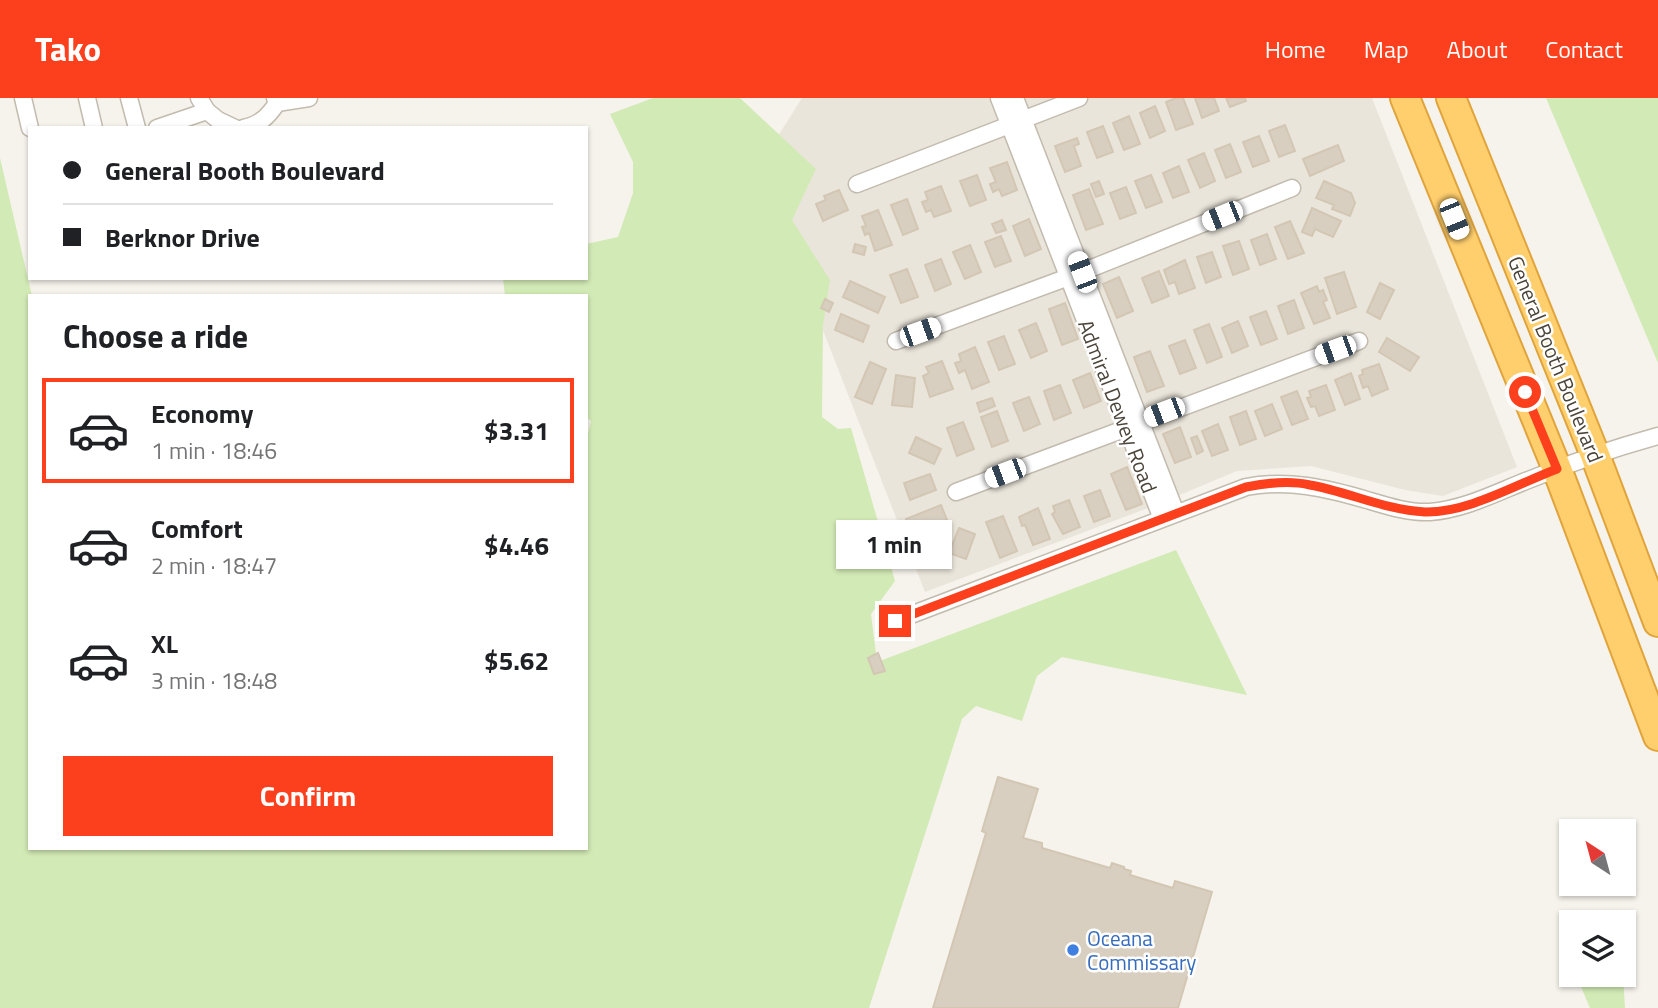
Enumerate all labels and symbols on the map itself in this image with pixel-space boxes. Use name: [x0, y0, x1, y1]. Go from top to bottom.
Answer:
car: [1437, 196, 1472, 242]
car: [1199, 198, 1246, 234]
car: [1065, 249, 1100, 295]
street label: General Booth Boulevard: [1500, 251, 1612, 467]
car: [897, 315, 944, 349]
street label: Admiral Dewey Road: [1070, 315, 1166, 497]
car: [1312, 333, 1359, 367]
route start: [1509, 376, 1541, 408]
car: [1141, 395, 1188, 429]
car: [982, 456, 1029, 490]
callout: 1 min: [837, 519, 953, 568]
route end: [879, 605, 911, 637]
north arrow: [1559, 819, 1636, 896]
place label: Oceana Commissary: [1087, 922, 1196, 978]
marker: Oceana Commissary: [1065, 942, 1081, 958]

